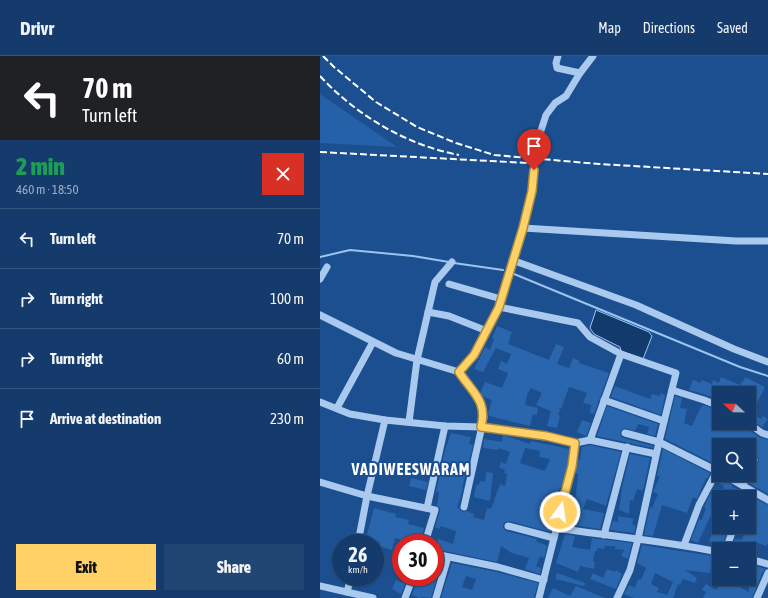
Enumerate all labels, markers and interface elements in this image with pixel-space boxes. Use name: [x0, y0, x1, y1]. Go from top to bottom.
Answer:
text: Drivr: [20, 17, 54, 39]
text: Map: [598, 20, 621, 36]
text: Directions: [643, 20, 695, 36]
text: Saved: [717, 20, 748, 36]
icon: left: [16, 72, 68, 124]
text: 70 m: [82, 72, 132, 104]
text: Turn left: [82, 105, 137, 126]
pin: [517, 129, 551, 170]
icon: arrive: [523, 135, 545, 157]
text: 2 min: [16, 153, 65, 180]
button: close: [262, 153, 304, 195]
text: 460 m · 18:50: [16, 182, 79, 197]
icon: left: [16, 228, 38, 250]
text: Turn left: [50, 230, 96, 247]
text: 70 m: [277, 230, 304, 247]
icon: right: [16, 288, 38, 310]
text: Turn right: [50, 290, 103, 307]
text: 100 m: [270, 290, 304, 307]
icon: right: [16, 348, 38, 370]
text: Turn right: [50, 350, 103, 367]
text: 60 m: [277, 350, 304, 367]
north arrow: [712, 386, 756, 430]
map controls: [712, 386, 756, 586]
icon: arrive: [16, 408, 38, 430]
text: Arrive at destination: [50, 410, 161, 427]
text: 230 m: [270, 410, 304, 427]
button: search: [712, 438, 756, 482]
district label: VADIWEESWARAM: [350, 460, 471, 478]
button: +: [712, 490, 756, 534]
position arrow: [539, 491, 581, 533]
speed limit sign: 30: [392, 534, 444, 586]
button: −: [712, 542, 756, 586]
text: 26: [349, 543, 367, 566]
button: Exit: [16, 544, 156, 590]
button: Share: [164, 544, 304, 590]
text: km/h: [348, 564, 368, 575]

